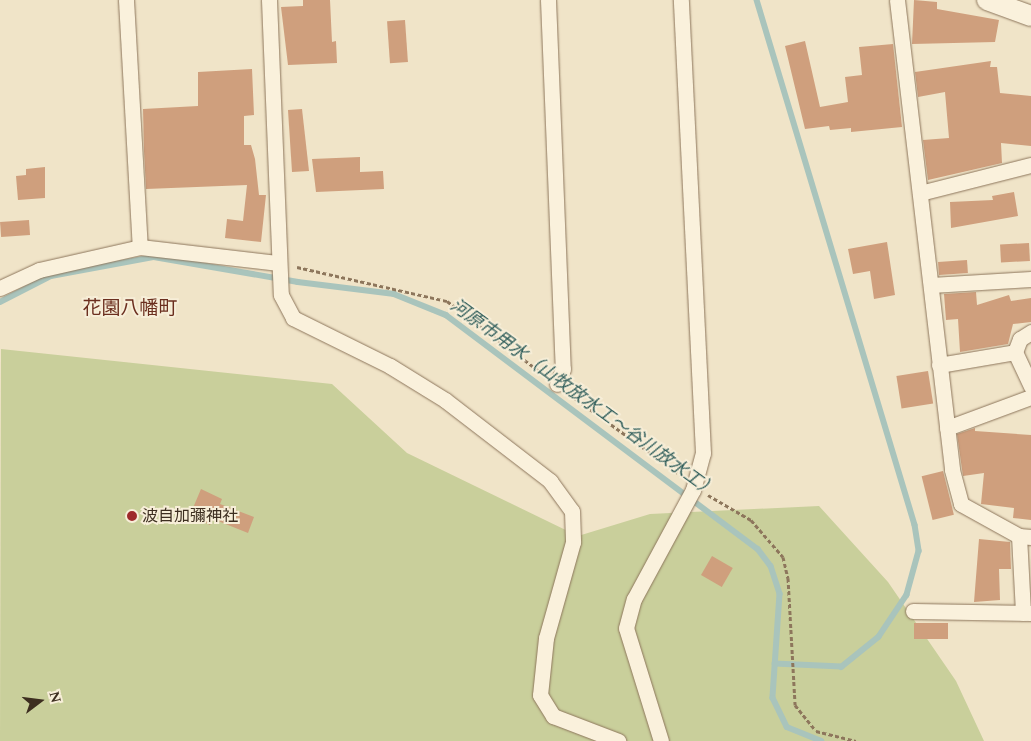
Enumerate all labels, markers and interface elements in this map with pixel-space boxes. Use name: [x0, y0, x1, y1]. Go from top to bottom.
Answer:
water label: 河原市用水（山牧放水工～谷川放水工）: [446, 295, 720, 503]
district label: 花園八幡町: [83, 298, 177, 320]
place label: 波自加彌神社: [142, 506, 238, 526]
marker: 波自加彌神社: [126, 510, 138, 522]
north arrow: [15, 676, 65, 726]
text: N: [43, 689, 67, 705]

